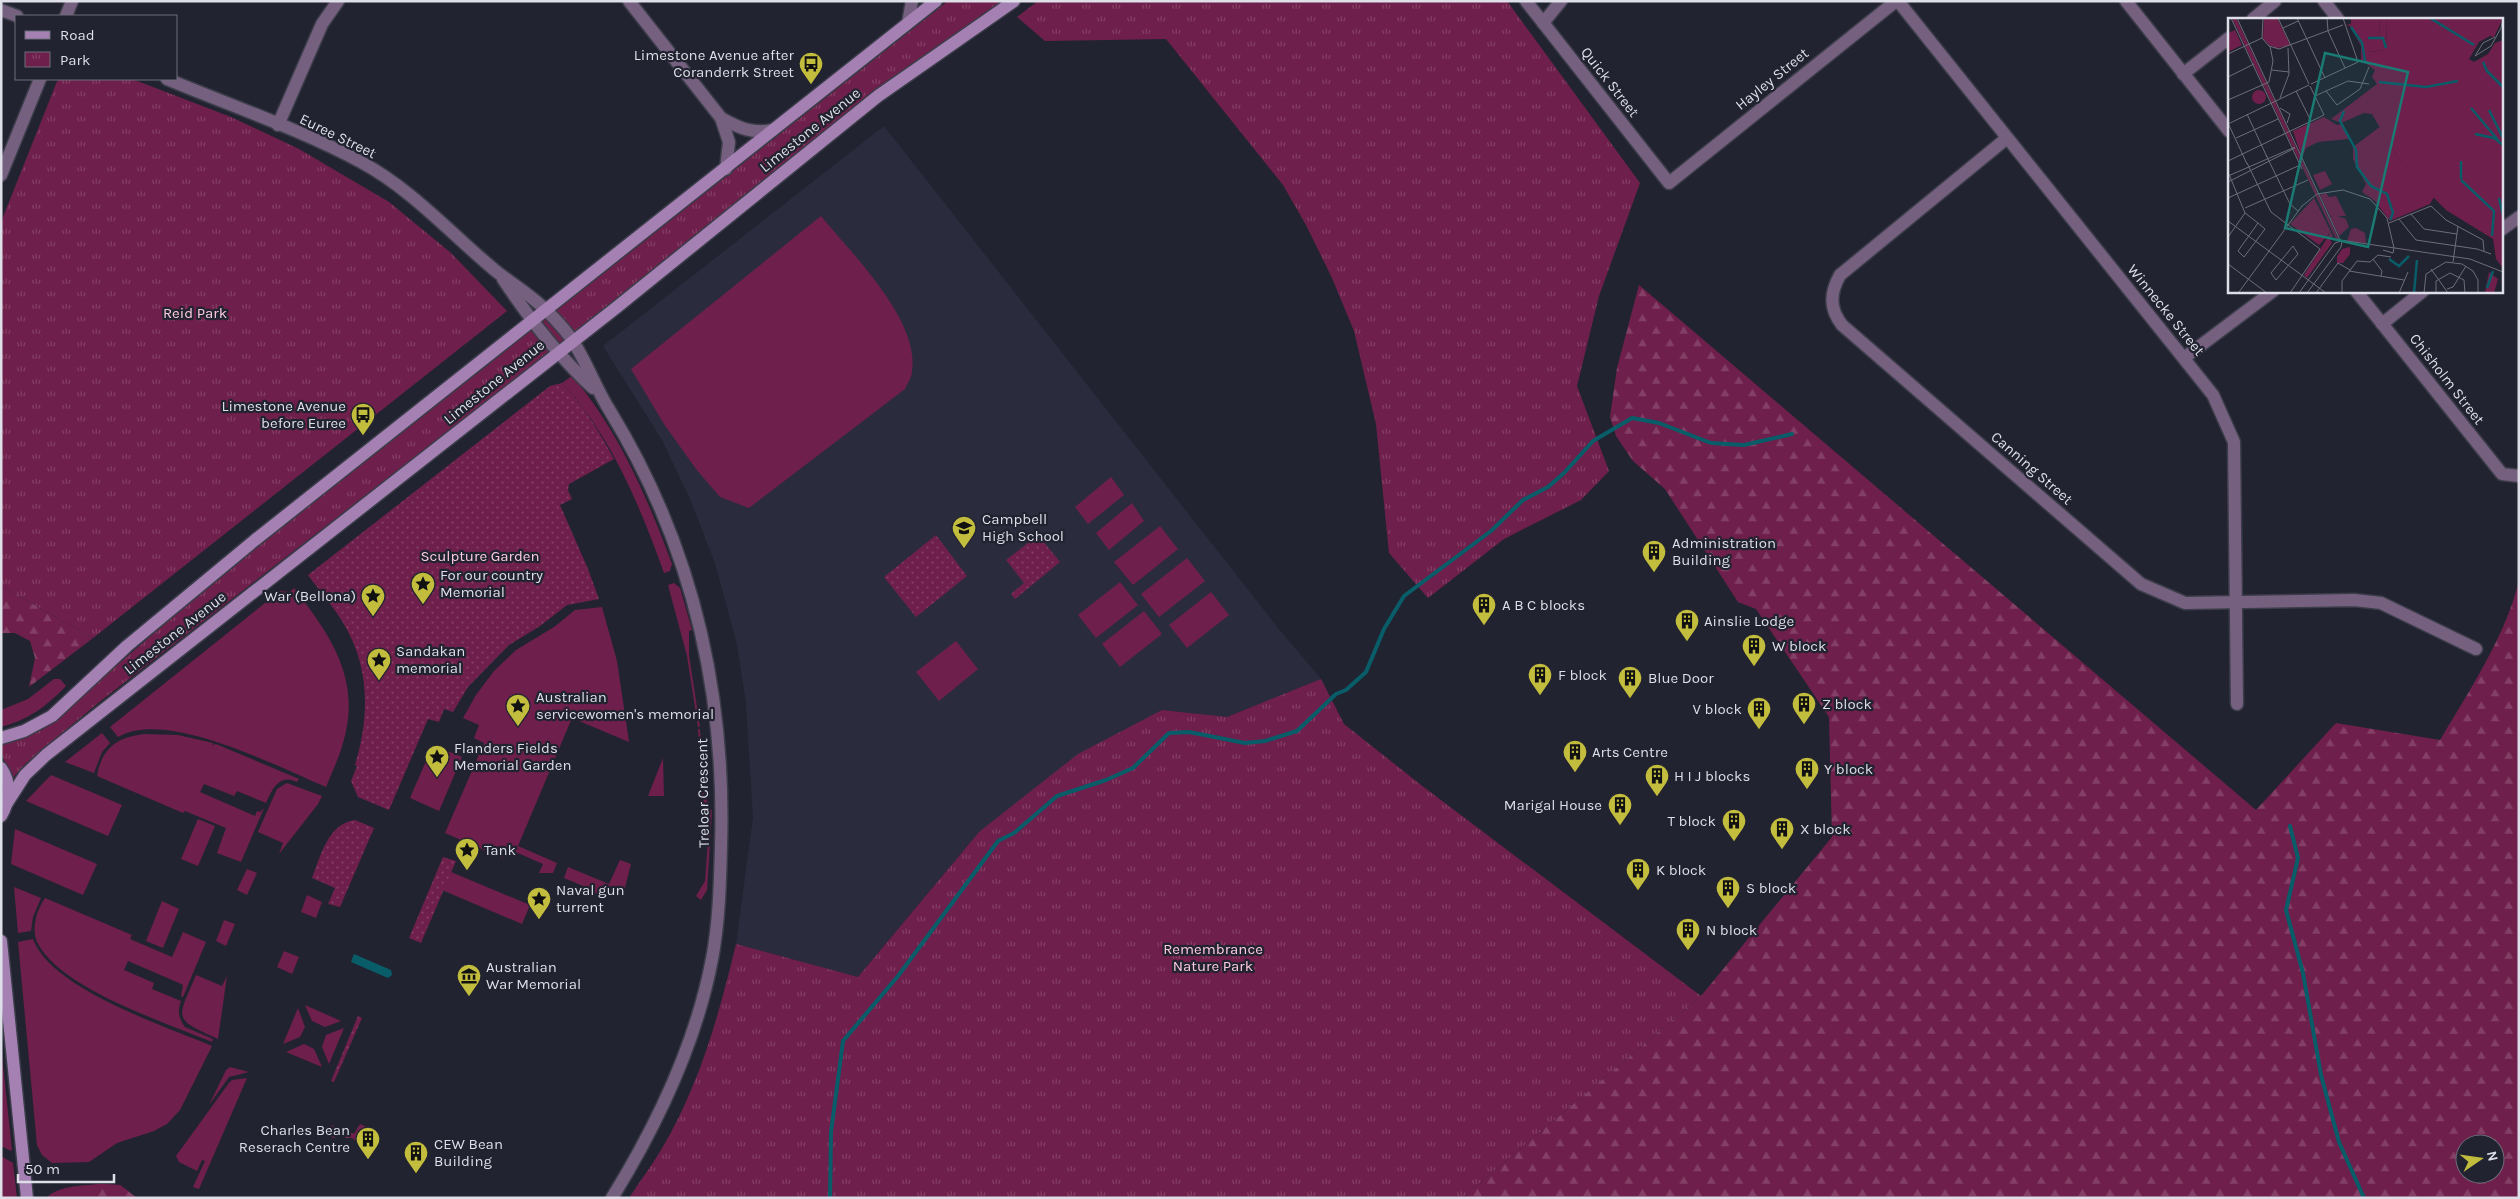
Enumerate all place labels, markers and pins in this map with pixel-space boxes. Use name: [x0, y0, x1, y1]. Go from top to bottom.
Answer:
place label: Limestone Avenue after Coranderrk Street: [634, 46, 795, 81]
bus stop icon: Limestone Avenue after Coranderrk Street: [798, 51, 824, 85]
place label: Limestone Avenue before Euree: [221, 397, 346, 432]
bus stop icon: Limestone Avenue before Euree: [350, 402, 376, 436]
place label: Campbell High School: [982, 510, 1064, 545]
school or university icon: Campbell High School: [951, 515, 977, 549]
place label: Administration Building: [1672, 534, 1776, 569]
building icon: Administration Building: [1641, 539, 1667, 573]
place label: For our country Memorial: [440, 566, 543, 601]
place icon: For our country Memorial: [410, 571, 436, 605]
place icon: War (Bellona): [360, 583, 386, 617]
place label: War (Bellona): [264, 587, 356, 605]
building icon: A B C blocks: [1471, 592, 1497, 626]
place label: A B C blocks: [1502, 596, 1585, 614]
building icon: Ainslie Lodge: [1674, 608, 1700, 642]
place label: Ainslie Lodge: [1704, 612, 1794, 630]
building icon: W block: [1741, 633, 1767, 667]
place label: W block: [1772, 637, 1826, 655]
place label: Sandakan memorial: [396, 642, 465, 677]
place icon: Sandakan memorial: [366, 647, 392, 681]
building icon: F block: [1527, 662, 1553, 696]
building icon: Blue Door: [1617, 665, 1643, 699]
place label: F block: [1558, 666, 1607, 684]
place label: Blue Door: [1648, 669, 1714, 687]
place label: Australian servicewomen's memorial: [536, 688, 714, 723]
building icon: Z block: [1791, 691, 1817, 725]
place icon: Australian servicewomen's memorial: [505, 693, 531, 727]
place label: Z block: [1822, 695, 1872, 713]
building icon: V block: [1746, 696, 1772, 730]
place label: V block: [1693, 700, 1742, 718]
place label: Flanders Fields Memorial Garden: [454, 739, 572, 774]
building icon: Arts Centre: [1562, 739, 1588, 773]
place label: Arts Centre: [1592, 743, 1668, 761]
place icon: Flanders Fields Memorial Garden: [424, 744, 450, 778]
building icon: Y block: [1794, 756, 1820, 790]
place label: Y block: [1824, 760, 1873, 778]
building icon: H I J blocks: [1644, 763, 1670, 797]
place label: H I J blocks: [1674, 767, 1750, 785]
building icon: Marigal House: [1607, 792, 1633, 826]
place label: Marigal House: [1504, 796, 1602, 814]
building icon: T block: [1721, 808, 1747, 842]
place label: T block: [1667, 812, 1716, 830]
building icon: X block: [1769, 816, 1795, 850]
place label: X block: [1800, 820, 1851, 838]
place icon: Tank: [454, 837, 480, 871]
place label: Tank: [484, 841, 516, 859]
building icon: K block: [1625, 857, 1651, 891]
place label: K block: [1656, 861, 1706, 879]
building icon: S block: [1715, 875, 1741, 909]
place label: S block: [1746, 879, 1796, 897]
place label: Naval gun turrent: [556, 881, 625, 916]
place icon: Naval gun turrent: [526, 886, 552, 920]
building icon: N block: [1675, 917, 1701, 951]
place label: N block: [1706, 921, 1757, 939]
place label: Australian War Memorial: [486, 958, 581, 993]
museum icon: Australian War Memorial: [456, 963, 482, 997]
place label: Charles Bean Reserach Centre: [239, 1121, 350, 1156]
building icon: Charles Bean Reserach Centre: [355, 1126, 381, 1160]
place label: CEW Bean Building: [434, 1135, 503, 1170]
building icon: CEW Bean Building: [403, 1140, 429, 1174]

